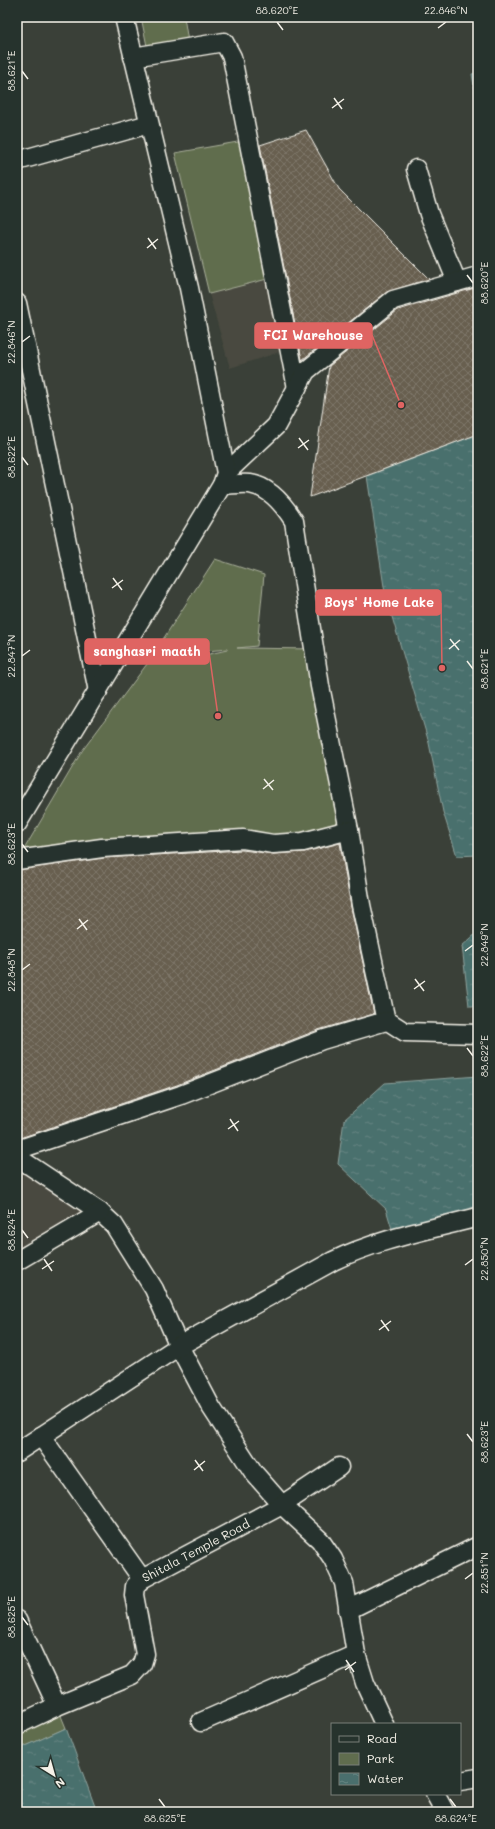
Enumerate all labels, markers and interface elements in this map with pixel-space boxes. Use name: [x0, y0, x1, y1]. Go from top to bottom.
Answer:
text: 88.620°E: [256, 3, 298, 17]
text: 22.846°N: [424, 3, 468, 17]
text: 88.621°E: [4, 50, 18, 91]
text: 88.620°E: [477, 262, 491, 304]
text: 22.846°N: [4, 320, 18, 364]
callout: FCI Warehouse: [255, 323, 372, 348]
text: FCI Warehouse: [263, 326, 363, 343]
text: 88.622°E: [4, 436, 18, 478]
callout: Boys' Home Lake: [316, 590, 441, 615]
text: Boys' Home Lake: [324, 593, 434, 611]
text: 22.847°N: [4, 635, 18, 677]
callout: sanghasri maath: [85, 639, 209, 664]
text: sanghasri maath: [93, 642, 201, 659]
text: 88.621°E: [477, 648, 491, 689]
text: 88.623°E: [4, 823, 18, 865]
text: 22.849°N: [477, 923, 491, 967]
text: 22.848°N: [4, 948, 18, 992]
text: 88.622°E: [477, 1035, 491, 1077]
text: 88.624°E: [4, 1209, 18, 1251]
text: 22.850°N: [477, 1237, 491, 1281]
text: 88.623°E: [477, 1421, 491, 1463]
street label: Shitala Temple Road: [139, 1515, 252, 1585]
text: 22.851°N: [477, 1552, 491, 1594]
text: 88.625°E: [4, 1596, 18, 1638]
legend: [331, 1723, 461, 1795]
text: Road: [367, 1730, 397, 1746]
text: Park: [367, 1750, 394, 1766]
north arrow: [34, 1755, 74, 1795]
text: Water: [367, 1770, 404, 1786]
text: N: [52, 1775, 68, 1792]
text: 88.625°E: [144, 1811, 186, 1825]
text: 88.624°E: [435, 1811, 477, 1825]

